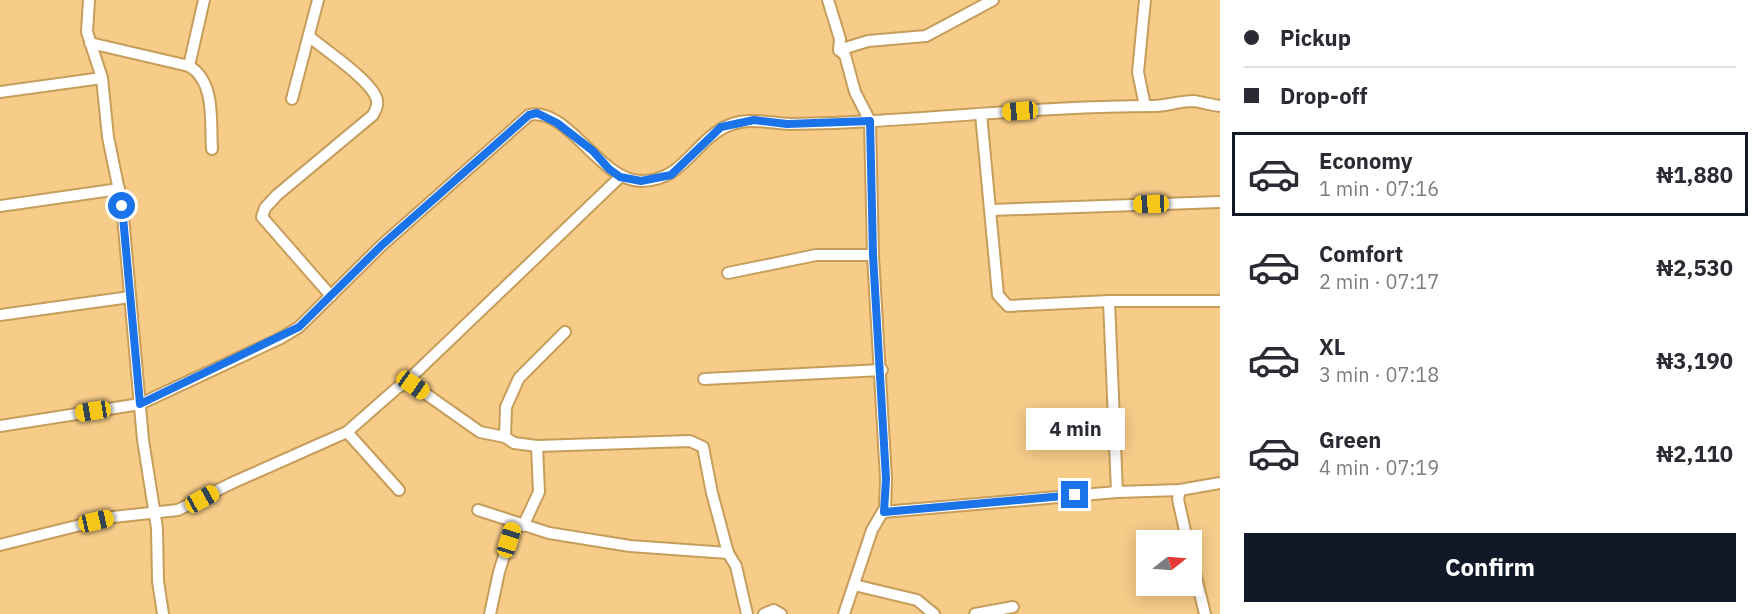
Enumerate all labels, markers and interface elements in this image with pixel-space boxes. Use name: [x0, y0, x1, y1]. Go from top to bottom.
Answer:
text: Pickup: [1280, 23, 1351, 52]
text: Drop-off: [1280, 81, 1367, 110]
car: [1001, 101, 1039, 121]
text: Economy: [1319, 146, 1413, 175]
icon: car: [1247, 147, 1301, 201]
text: ₦1,880: [1656, 160, 1733, 189]
text: 1 min · 07:16: [1319, 175, 1439, 202]
route start: [108, 192, 135, 219]
car: [1133, 194, 1169, 214]
text: Comfort: [1319, 239, 1403, 268]
icon: car: [1247, 240, 1301, 294]
text: ₦2,530: [1656, 253, 1733, 282]
text: 2 min · 07:17: [1319, 268, 1439, 295]
text: XL: [1319, 332, 1345, 361]
icon: car: [1247, 333, 1301, 387]
text: ₦3,190: [1656, 346, 1733, 375]
text: 3 min · 07:18: [1319, 361, 1439, 388]
car: [393, 367, 433, 403]
car: [74, 399, 112, 423]
callout: 4 min: [1026, 408, 1124, 450]
text: 4 min: [1049, 415, 1102, 442]
text: Green: [1319, 425, 1381, 454]
icon: car: [1247, 426, 1301, 480]
text: ₦2,110: [1656, 439, 1733, 468]
text: 4 min · 07:19: [1319, 454, 1439, 481]
route end: [1061, 481, 1088, 508]
car: [182, 482, 222, 516]
car: [76, 508, 116, 534]
car: [495, 520, 523, 560]
north arrow: [1136, 530, 1202, 596]
map controls: [1136, 530, 1202, 596]
button: Confirm: [1244, 533, 1736, 602]

